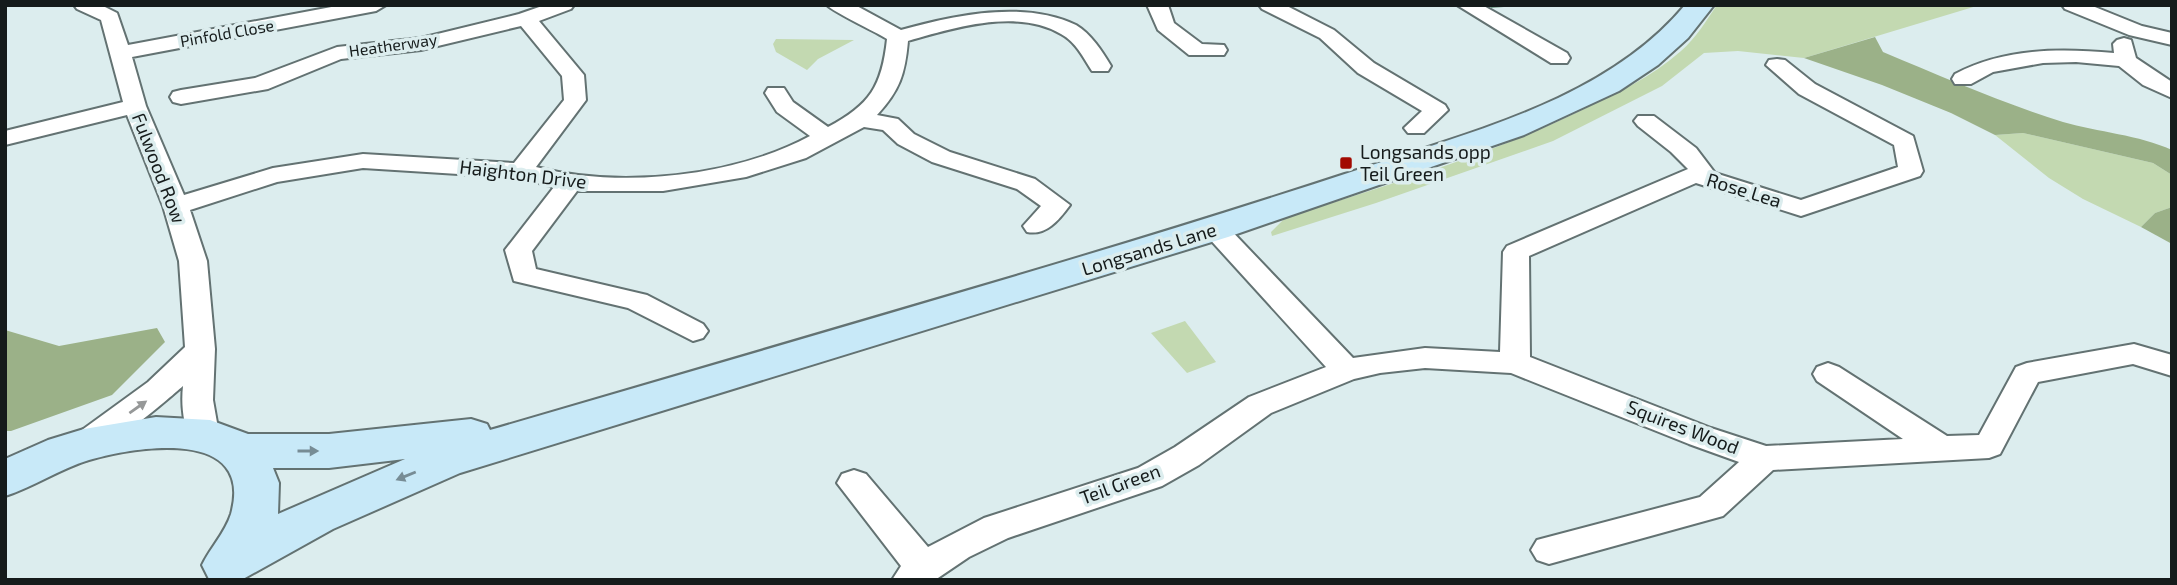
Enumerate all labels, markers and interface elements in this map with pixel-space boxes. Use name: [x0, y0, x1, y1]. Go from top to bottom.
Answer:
street label: Pinfold Close: [179, 15, 275, 50]
street label: Heatherway: [348, 29, 439, 60]
street label: Fulwood Row: [128, 109, 191, 227]
place label: Longsands opp Teil Green: [1360, 140, 1491, 185]
street label: Haighton Drive: [458, 154, 588, 193]
marker: Longsands opp Teil Green: [1338, 155, 1354, 171]
street label: Rose Lea: [1704, 167, 1784, 212]
street label: Longsands Lane: [1079, 217, 1219, 280]
street label: Squires Wood: [1624, 395, 1743, 458]
one-way arrow: [129, 400, 147, 414]
one-way arrow: [297, 445, 319, 457]
street label: Teil Green: [1076, 458, 1163, 509]
one-way arrow: [396, 471, 417, 482]

